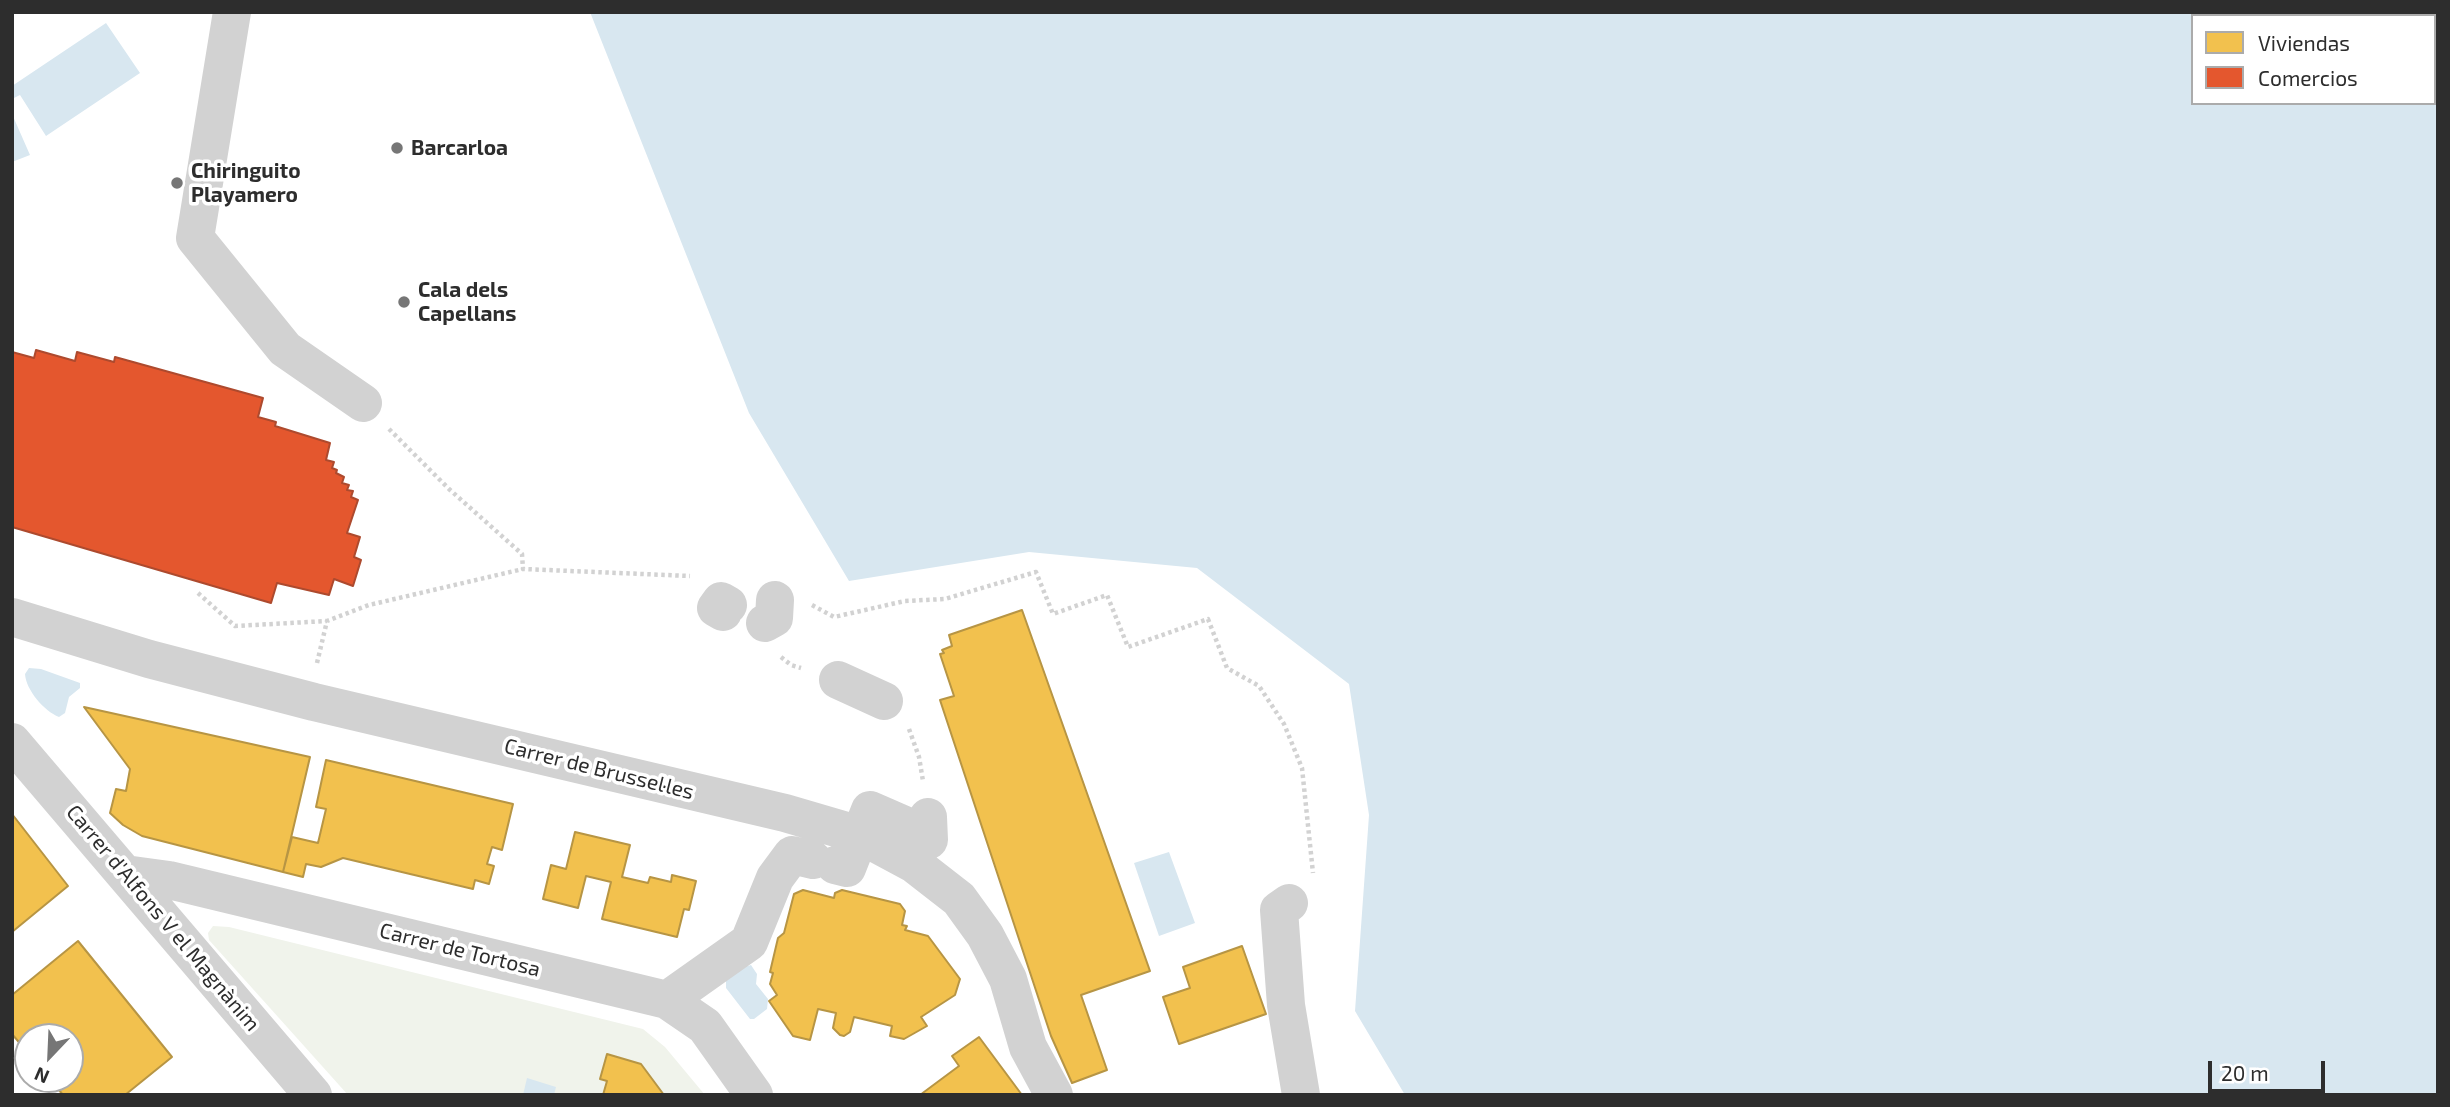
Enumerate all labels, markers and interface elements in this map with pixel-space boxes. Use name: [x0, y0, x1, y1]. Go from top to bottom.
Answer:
legend: [2191, 14, 2436, 105]
text: Viviendas: [2258, 30, 2350, 55]
text: Comercios: [2258, 65, 2358, 90]
place label: Barcarloa: [411, 135, 508, 161]
marker: Barcarloa: [389, 140, 405, 156]
place label: Chiringuito Playamero: [191, 158, 301, 208]
marker: Chiringuito Playamero: [169, 175, 185, 191]
place label: Cala dels Capellans: [418, 277, 516, 327]
marker: Cala dels Capellans: [396, 294, 412, 310]
street label: Carrer de Brussel·les: [502, 733, 696, 805]
street label: Carrer d'Alfons V el Magnànim: [61, 800, 265, 1036]
street label: Carrer de Tortosa: [377, 918, 543, 982]
north arrow: [14, 1023, 84, 1093]
scale bar: [2212, 1048, 2329, 1092]
text: 20 m: [2221, 1060, 2269, 1085]
text: N: [31, 1063, 52, 1089]

